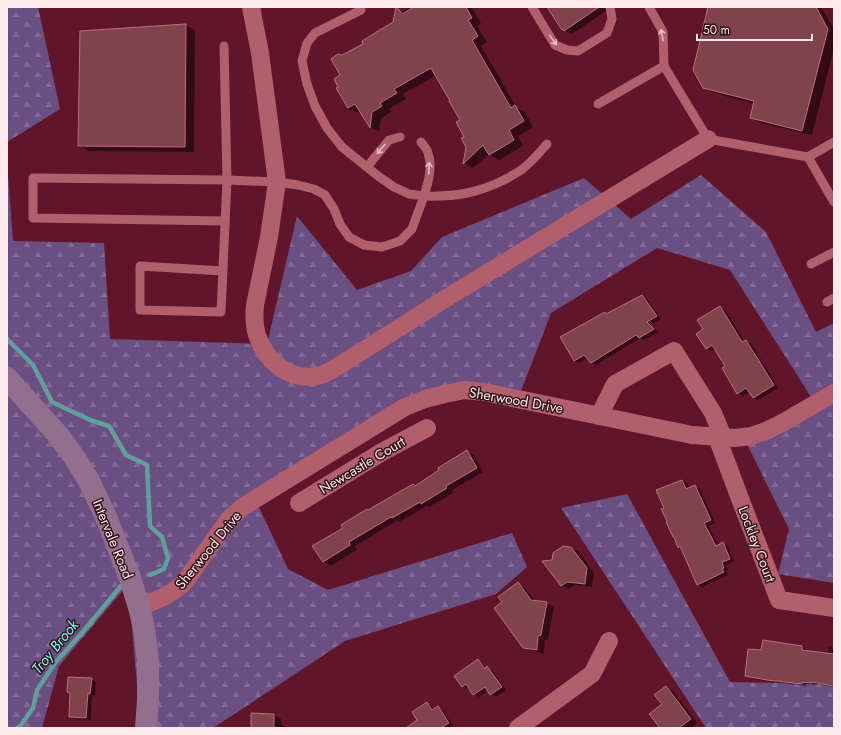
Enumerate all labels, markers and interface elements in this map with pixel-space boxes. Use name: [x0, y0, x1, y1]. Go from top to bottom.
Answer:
scale bar: [697, 16, 812, 42]
text: 50 m: [703, 21, 730, 39]
one-way arrow: [658, 29, 666, 42]
one-way arrow: [549, 35, 557, 46]
one-way arrow: [377, 143, 386, 154]
one-way arrow: [426, 162, 433, 175]
street label: Sherwood Drive: [467, 382, 565, 418]
street label: Newcastle Court: [315, 431, 409, 499]
street label: Intervale Road: [88, 496, 138, 582]
street label: Lockley Court: [733, 503, 781, 586]
street label: Sherwood Drive: [170, 507, 246, 593]
water label: Troy Brook: [26, 615, 84, 679]

